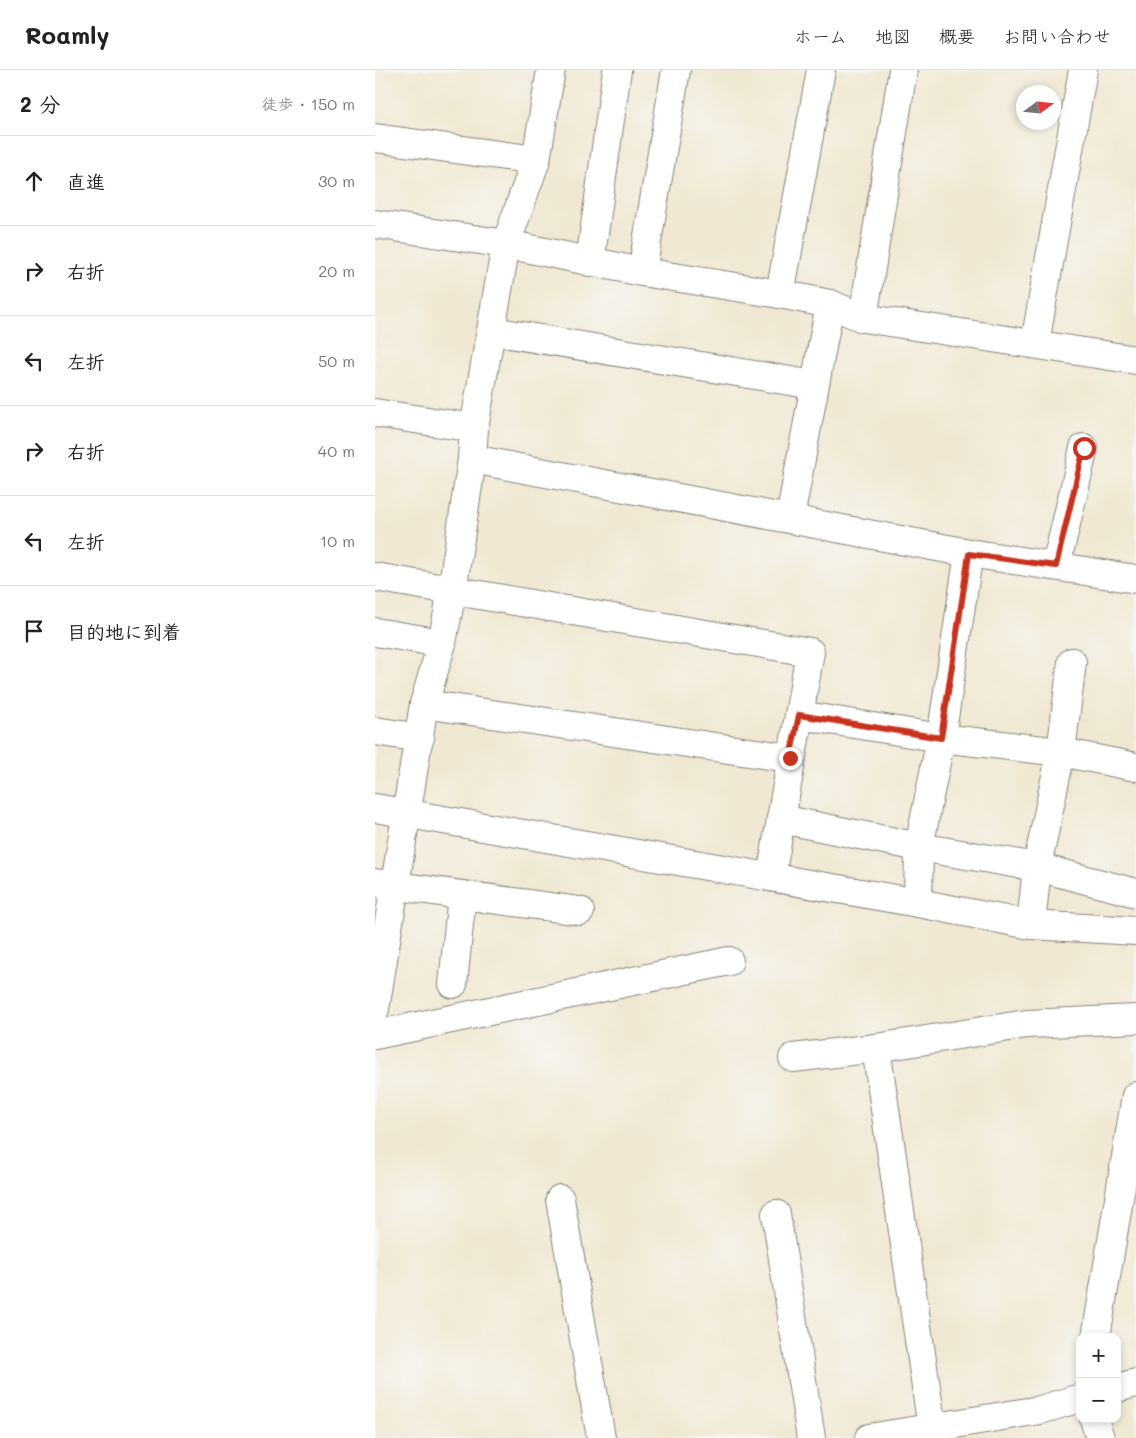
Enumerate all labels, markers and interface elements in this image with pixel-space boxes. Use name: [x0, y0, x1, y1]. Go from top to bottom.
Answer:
text: Roamly: [25, 19, 109, 50]
text: ホーム: [794, 24, 847, 48]
text: 地図: [875, 24, 911, 48]
text: 概要: [939, 24, 975, 48]
text: お問い合わせ: [1003, 24, 1111, 48]
north arrow: [1016, 85, 1061, 130]
text: 2 分: [20, 90, 60, 117]
text: 徒歩 · 150 m: [262, 93, 355, 114]
icon: ahead: [20, 167, 48, 195]
text: 直進: [67, 169, 105, 194]
text: 30 m: [318, 170, 355, 191]
icon: right: [20, 257, 48, 285]
text: 右折: [67, 259, 105, 284]
text: 20 m: [318, 260, 355, 281]
icon: left: [20, 347, 48, 375]
text: 左折: [67, 349, 105, 374]
text: 50 m: [318, 350, 355, 371]
icon: right: [20, 437, 48, 465]
route start: [1073, 437, 1096, 460]
text: 右折: [67, 439, 105, 464]
text: 40 m: [318, 440, 355, 461]
icon: left: [20, 527, 48, 555]
text: 左折: [67, 529, 105, 554]
text: 10 m: [320, 530, 355, 551]
icon: arrive: [20, 617, 48, 645]
text: 目的地に到着: [67, 619, 181, 644]
route end: [779, 747, 802, 770]
map controls: [1076, 1333, 1121, 1423]
button: +: [1076, 1333, 1121, 1378]
button: −: [1076, 1378, 1121, 1423]

